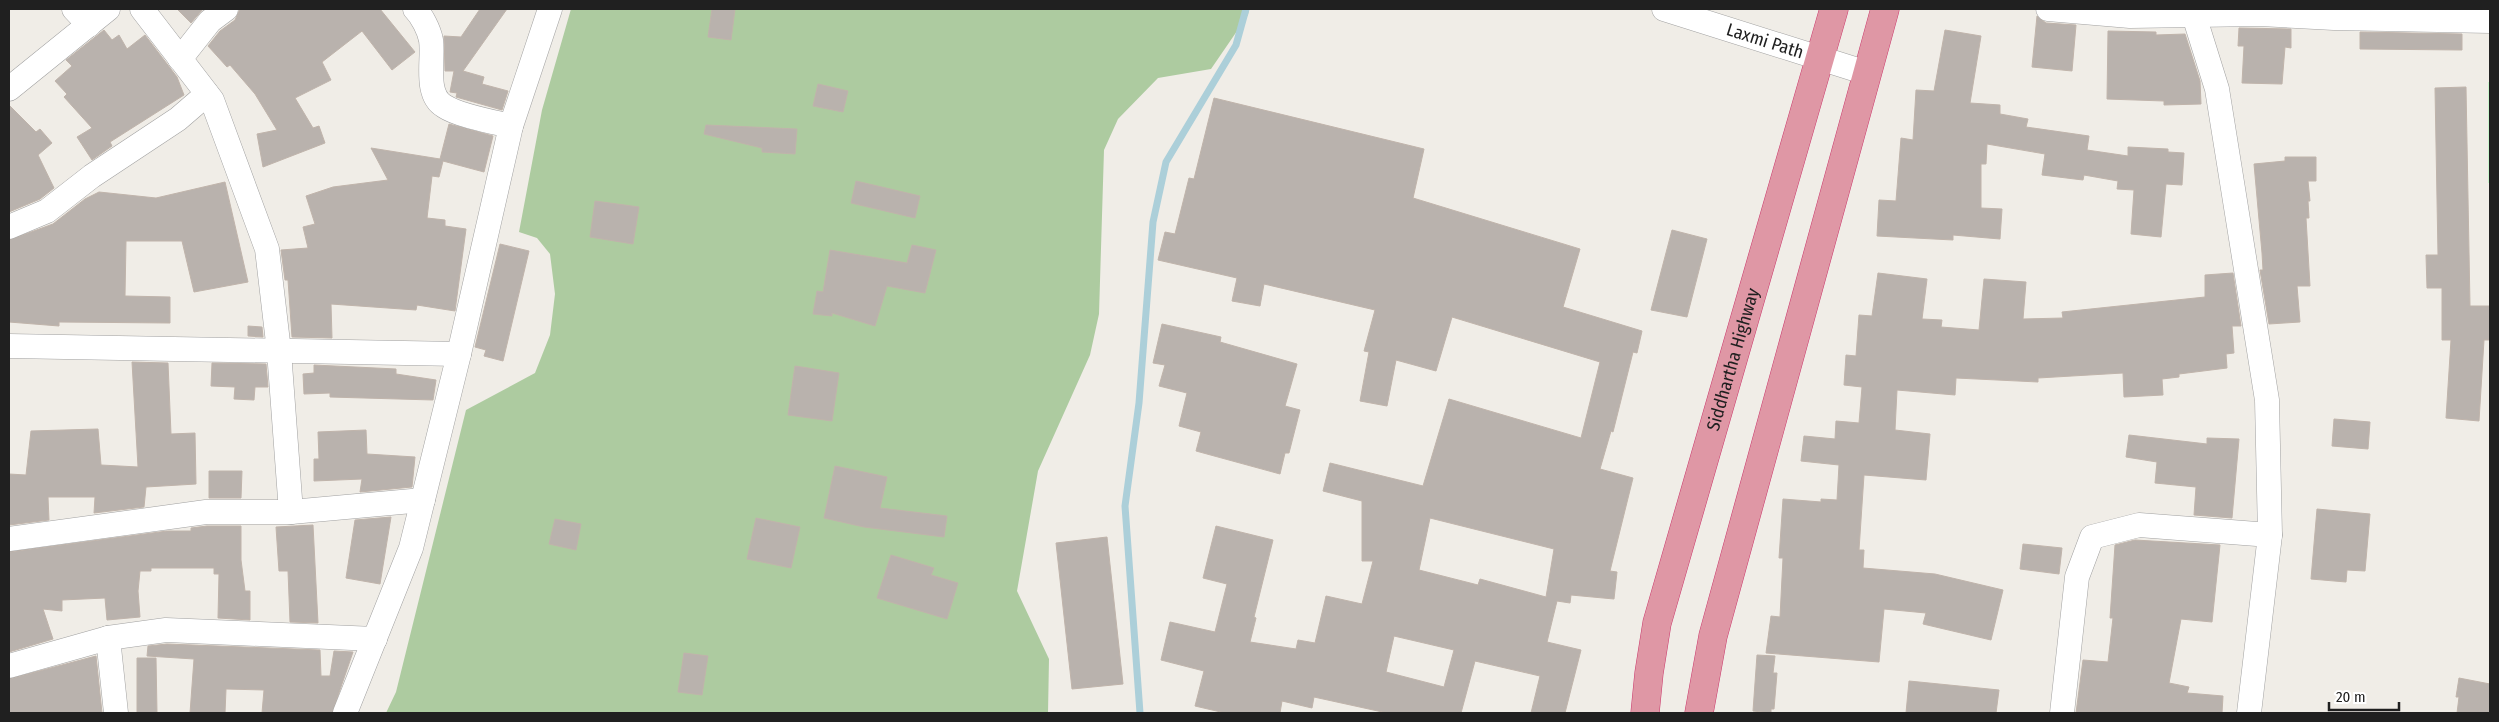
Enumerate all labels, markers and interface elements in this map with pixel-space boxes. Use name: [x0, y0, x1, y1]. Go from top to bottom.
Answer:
street label: Laxmi Path: [1724, 18, 1807, 63]
street label: Siddhartha Highway: [1702, 286, 1764, 433]
scale bar: [2329, 680, 2399, 712]
text: 20 m: [2336, 688, 2366, 706]

